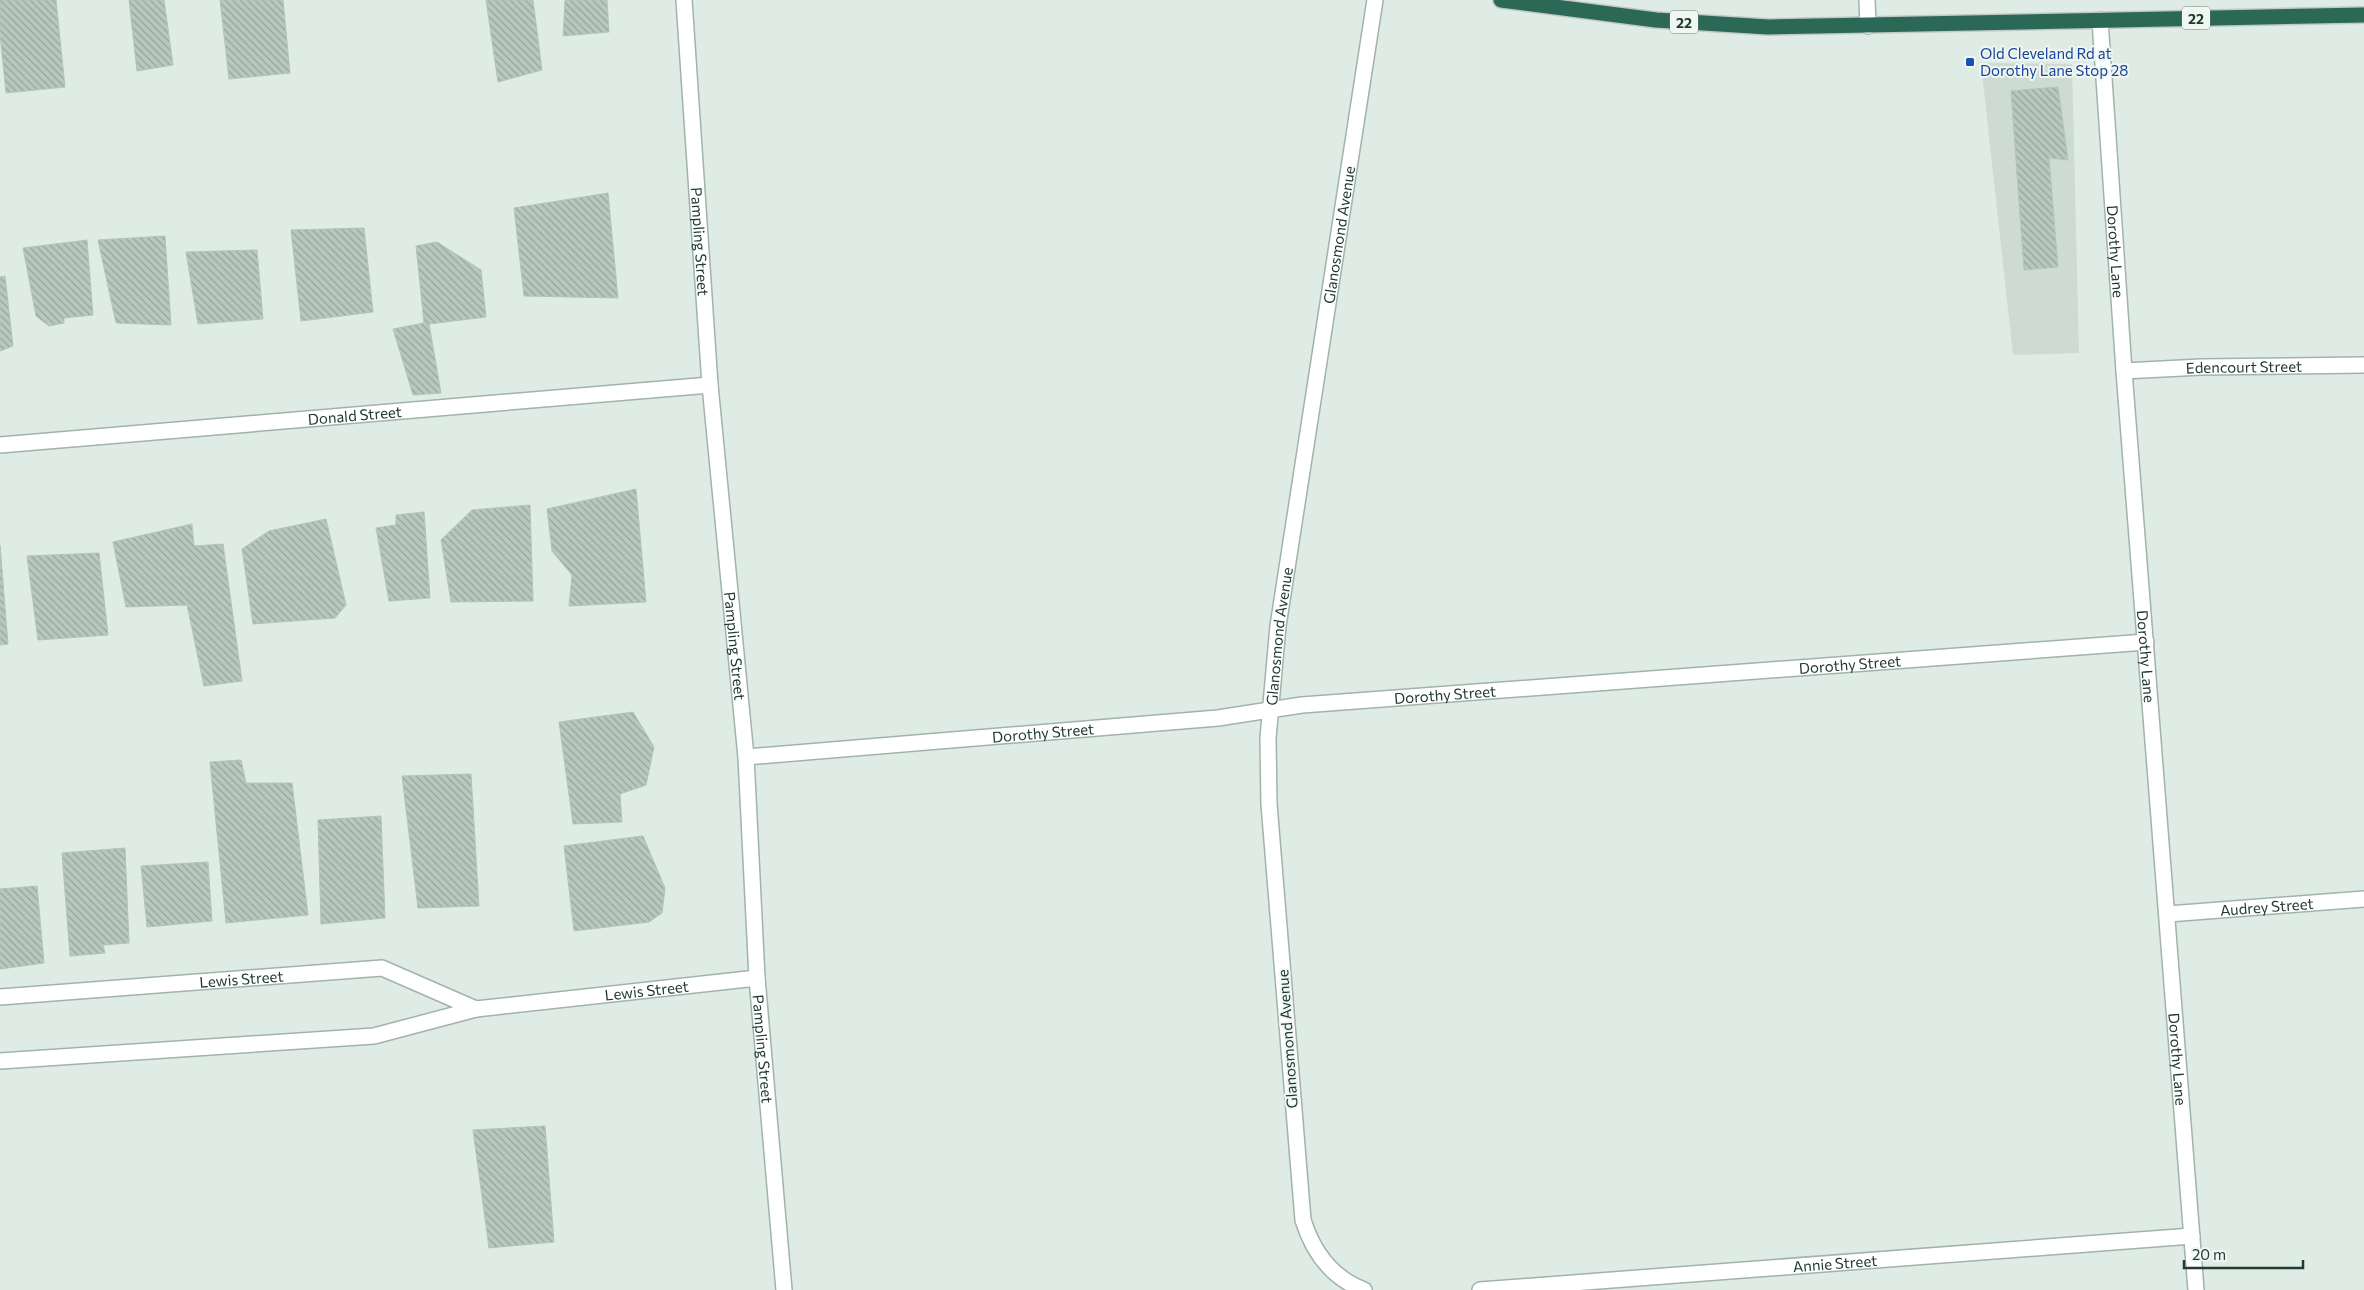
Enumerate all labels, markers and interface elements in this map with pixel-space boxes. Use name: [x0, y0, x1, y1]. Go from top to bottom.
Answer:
road number: 22: [2182, 7, 2210, 30]
road number: 22: [1670, 11, 1698, 34]
place label: Old Cleveland Rd at Dorothy Lane Stop 28: [1980, 44, 2128, 79]
marker: Old Cleveland Rd at Dorothy Lane Stop 28: [1964, 56, 1976, 68]
street label: Glanosmond Avenue: [1319, 165, 1358, 305]
street label: Pampling Street: [688, 186, 713, 296]
street label: Dorothy Lane: [2104, 205, 2128, 298]
street label: Edencourt Street: [2185, 357, 2302, 377]
street label: Donald Street: [307, 402, 402, 428]
street label: Glanosmond Avenue: [1262, 566, 1296, 706]
street label: Pampling Street: [721, 591, 749, 701]
street label: Dorothy Lane: [2134, 609, 2159, 703]
street label: Dorothy Street: [1798, 651, 1902, 677]
street label: Dorothy Street: [1393, 682, 1497, 707]
street label: Dorothy Street: [991, 719, 1095, 746]
street label: Audrey Street: [2219, 894, 2314, 919]
street label: Lewis Street: [199, 967, 284, 991]
street label: Glanosmond Avenue: [1273, 969, 1301, 1109]
street label: Lewis Street: [604, 977, 690, 1004]
street label: Pampling Street: [749, 994, 777, 1104]
street label: Dorothy Lane: [2165, 1012, 2191, 1106]
scale bar: [2184, 1238, 2303, 1270]
text: 20 m: [2192, 1245, 2226, 1263]
street label: Annie Street: [1792, 1251, 1878, 1275]

